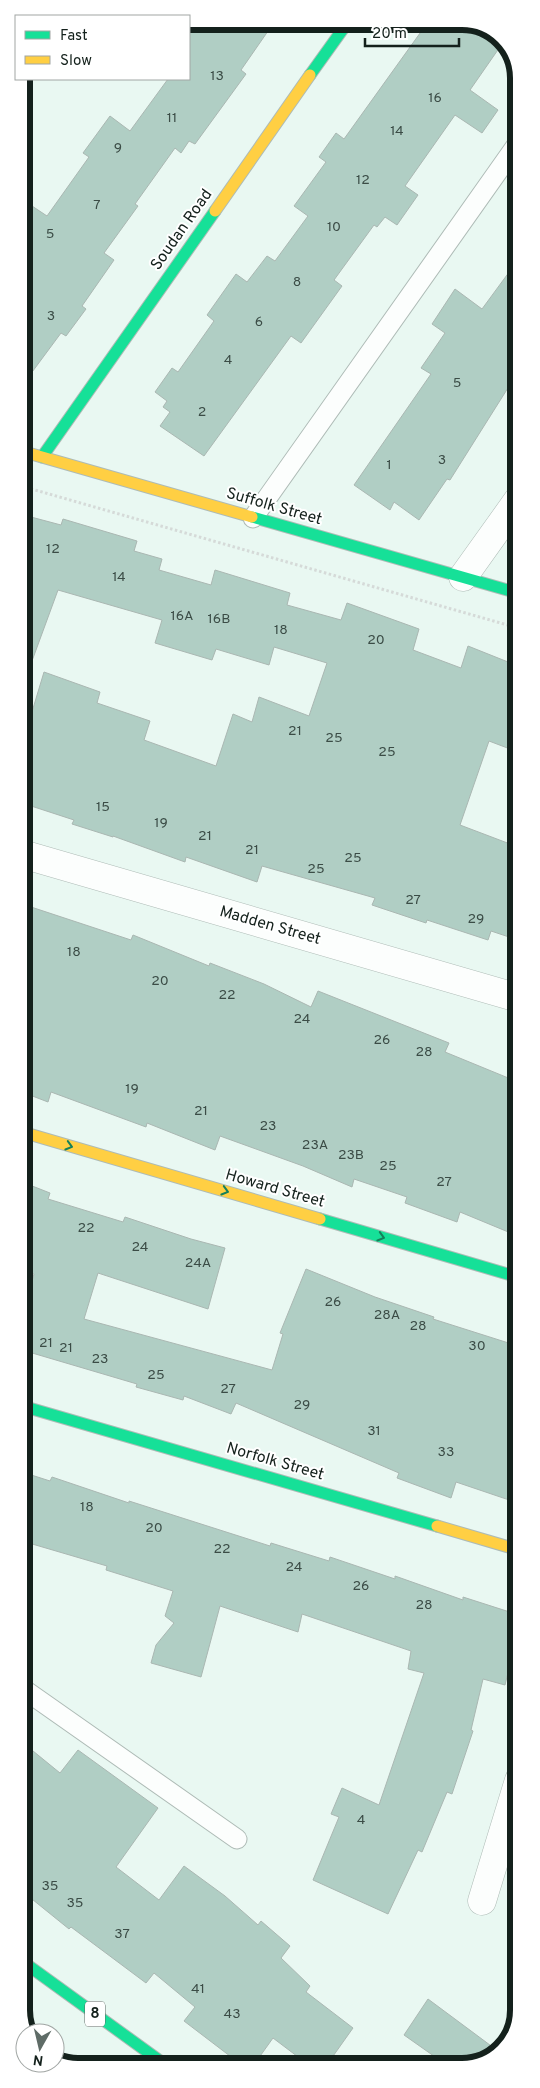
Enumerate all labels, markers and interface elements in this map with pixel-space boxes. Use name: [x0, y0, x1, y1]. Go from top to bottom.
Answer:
legend: [15, 15, 190, 80]
scale bar: [365, 15, 459, 47]
text: 20 m: [372, 25, 407, 44]
text: Fast: [60, 27, 88, 46]
text: Slow: [60, 52, 92, 71]
house number: 13: [210, 68, 224, 85]
house number: 16: [428, 90, 442, 107]
house number: 11: [167, 110, 177, 127]
house number: 14: [390, 123, 404, 140]
house number: 9: [114, 140, 122, 157]
house number: 12: [356, 172, 370, 189]
street label: Soudan Road: [147, 186, 217, 274]
house number: 7: [93, 197, 101, 214]
house number: 10: [327, 219, 341, 236]
house number: 5: [46, 226, 54, 243]
house number: 8: [293, 274, 301, 291]
house number: 3: [47, 308, 55, 325]
house number: 6: [255, 314, 263, 331]
house number: 4: [224, 352, 232, 369]
house number: 5: [453, 375, 461, 392]
house number: 2: [198, 404, 206, 421]
house number: 3: [438, 452, 446, 469]
house number: 1: [386, 457, 392, 474]
street label: Suffolk Street: [224, 484, 324, 530]
house number: 12: [46, 541, 60, 558]
house number: 14: [112, 569, 126, 586]
house number: 16A: [171, 608, 193, 625]
house number: 16B: [208, 611, 230, 628]
house number: 18: [274, 622, 288, 639]
house number: 20: [367, 632, 385, 649]
house number: 21: [288, 723, 302, 740]
house number: 25: [325, 730, 343, 747]
house number: 25: [378, 744, 396, 761]
house number: 15: [96, 799, 110, 816]
house number: 19: [154, 815, 168, 832]
house number: 21: [198, 828, 212, 845]
house number: 21: [245, 842, 259, 859]
house number: 25: [344, 850, 362, 867]
house number: 25: [307, 861, 325, 878]
house number: 27: [405, 892, 421, 909]
street label: Madden Street: [217, 902, 323, 950]
house number: 29: [468, 911, 484, 928]
house number: 18: [67, 944, 81, 961]
house number: 20: [151, 973, 169, 990]
house number: 22: [218, 987, 236, 1004]
house number: 24: [293, 1011, 311, 1028]
house number: 26: [374, 1032, 390, 1049]
house number: 28: [415, 1044, 433, 1061]
house number: 19: [125, 1081, 139, 1098]
house number: 21: [194, 1103, 208, 1120]
house number: 23: [260, 1118, 277, 1135]
house number: 23A: [302, 1137, 328, 1154]
one-way arrow: [64, 1140, 72, 1150]
house number: 23B: [338, 1147, 364, 1164]
house number: 25: [379, 1158, 397, 1175]
street label: Howard Street: [223, 1165, 327, 1213]
house number: 27: [436, 1174, 452, 1191]
one-way arrow: [220, 1186, 228, 1196]
house number: 22: [77, 1220, 95, 1237]
one-way arrow: [376, 1231, 384, 1241]
house number: 24: [131, 1239, 149, 1256]
house number: 24A: [185, 1255, 211, 1272]
house number: 26: [325, 1294, 341, 1311]
house number: 28A: [374, 1307, 400, 1324]
house number: 28: [409, 1318, 427, 1335]
house number: 21: [39, 1335, 53, 1352]
house number: 30: [468, 1338, 486, 1355]
house number: 21: [59, 1340, 73, 1357]
house number: 23: [92, 1351, 109, 1368]
house number: 25: [147, 1367, 165, 1384]
house number: 27: [220, 1381, 236, 1398]
house number: 29: [294, 1397, 310, 1414]
house number: 31: [367, 1423, 381, 1440]
street label: Norfolk Street: [224, 1438, 326, 1486]
house number: 33: [438, 1444, 454, 1461]
house number: 18: [80, 1499, 94, 1516]
house number: 20: [145, 1520, 163, 1537]
house number: 22: [213, 1541, 231, 1558]
house number: 24: [285, 1559, 303, 1576]
house number: 26: [353, 1578, 369, 1595]
house number: 28: [415, 1597, 433, 1614]
house number: 4: [357, 1812, 365, 1829]
house number: 35: [41, 1878, 59, 1895]
house number: 35: [66, 1895, 84, 1912]
house number: 37: [114, 1926, 130, 1943]
house number: 41: [191, 1981, 205, 1998]
road number: 8: [85, 2002, 105, 2026]
house number: 43: [223, 2006, 241, 2023]
north arrow: [15, 2023, 65, 2073]
text: N: [32, 2050, 45, 2069]

